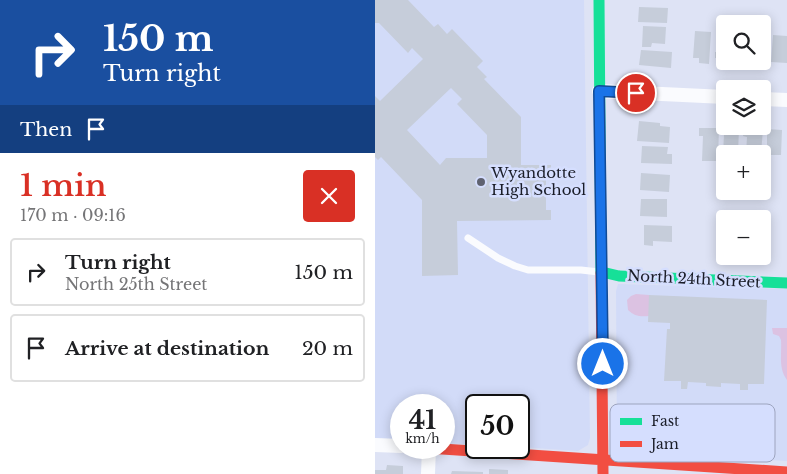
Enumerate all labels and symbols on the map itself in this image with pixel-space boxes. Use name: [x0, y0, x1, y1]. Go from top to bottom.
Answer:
pin: [615, 72, 657, 114]
place label: Wyandotte High School: [490, 163, 586, 199]
marker: Wyandotte High School: [475, 176, 487, 188]
street label: North 24th Street: [627, 266, 762, 292]
position arrow: [576, 337, 628, 389]
speed limit sign: 50: [465, 394, 530, 459]
legend: [610, 404, 775, 462]
text: Fast: [651, 412, 680, 430]
text: Jam: [649, 435, 679, 453]

